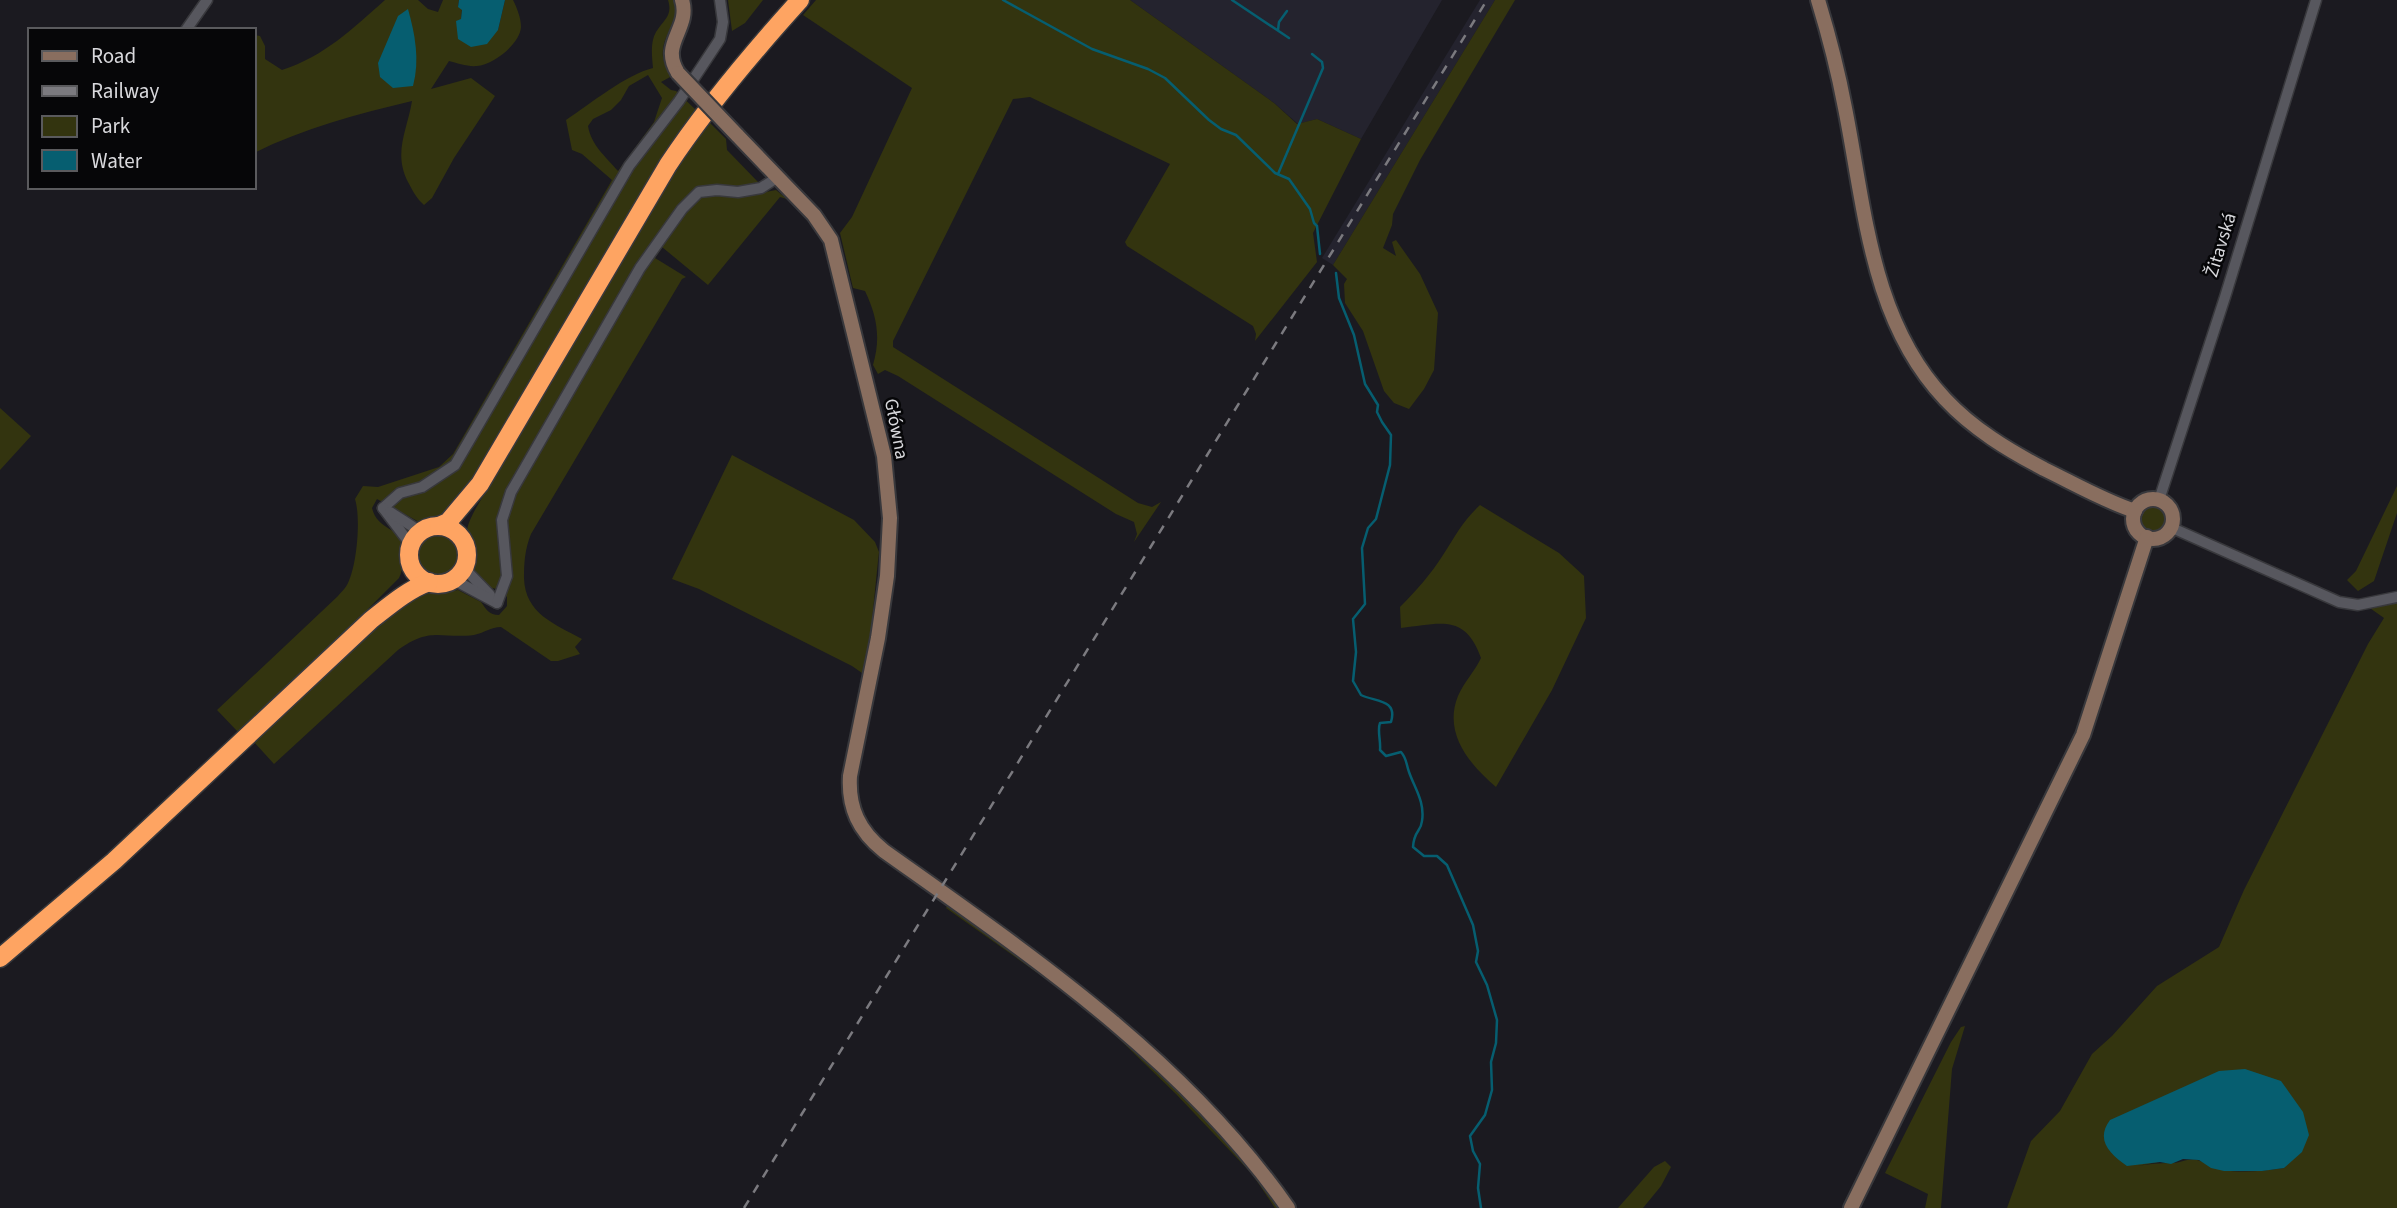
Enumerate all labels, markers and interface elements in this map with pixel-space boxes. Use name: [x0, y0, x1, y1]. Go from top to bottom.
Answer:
legend: [28, 28, 256, 189]
text: Road: [91, 41, 136, 71]
text: Railway: [91, 76, 159, 106]
text: Park: [91, 111, 131, 141]
text: Water: [91, 146, 143, 176]
street label: Žitavská: [2198, 209, 2244, 281]
street label: Główna: [877, 396, 915, 462]

